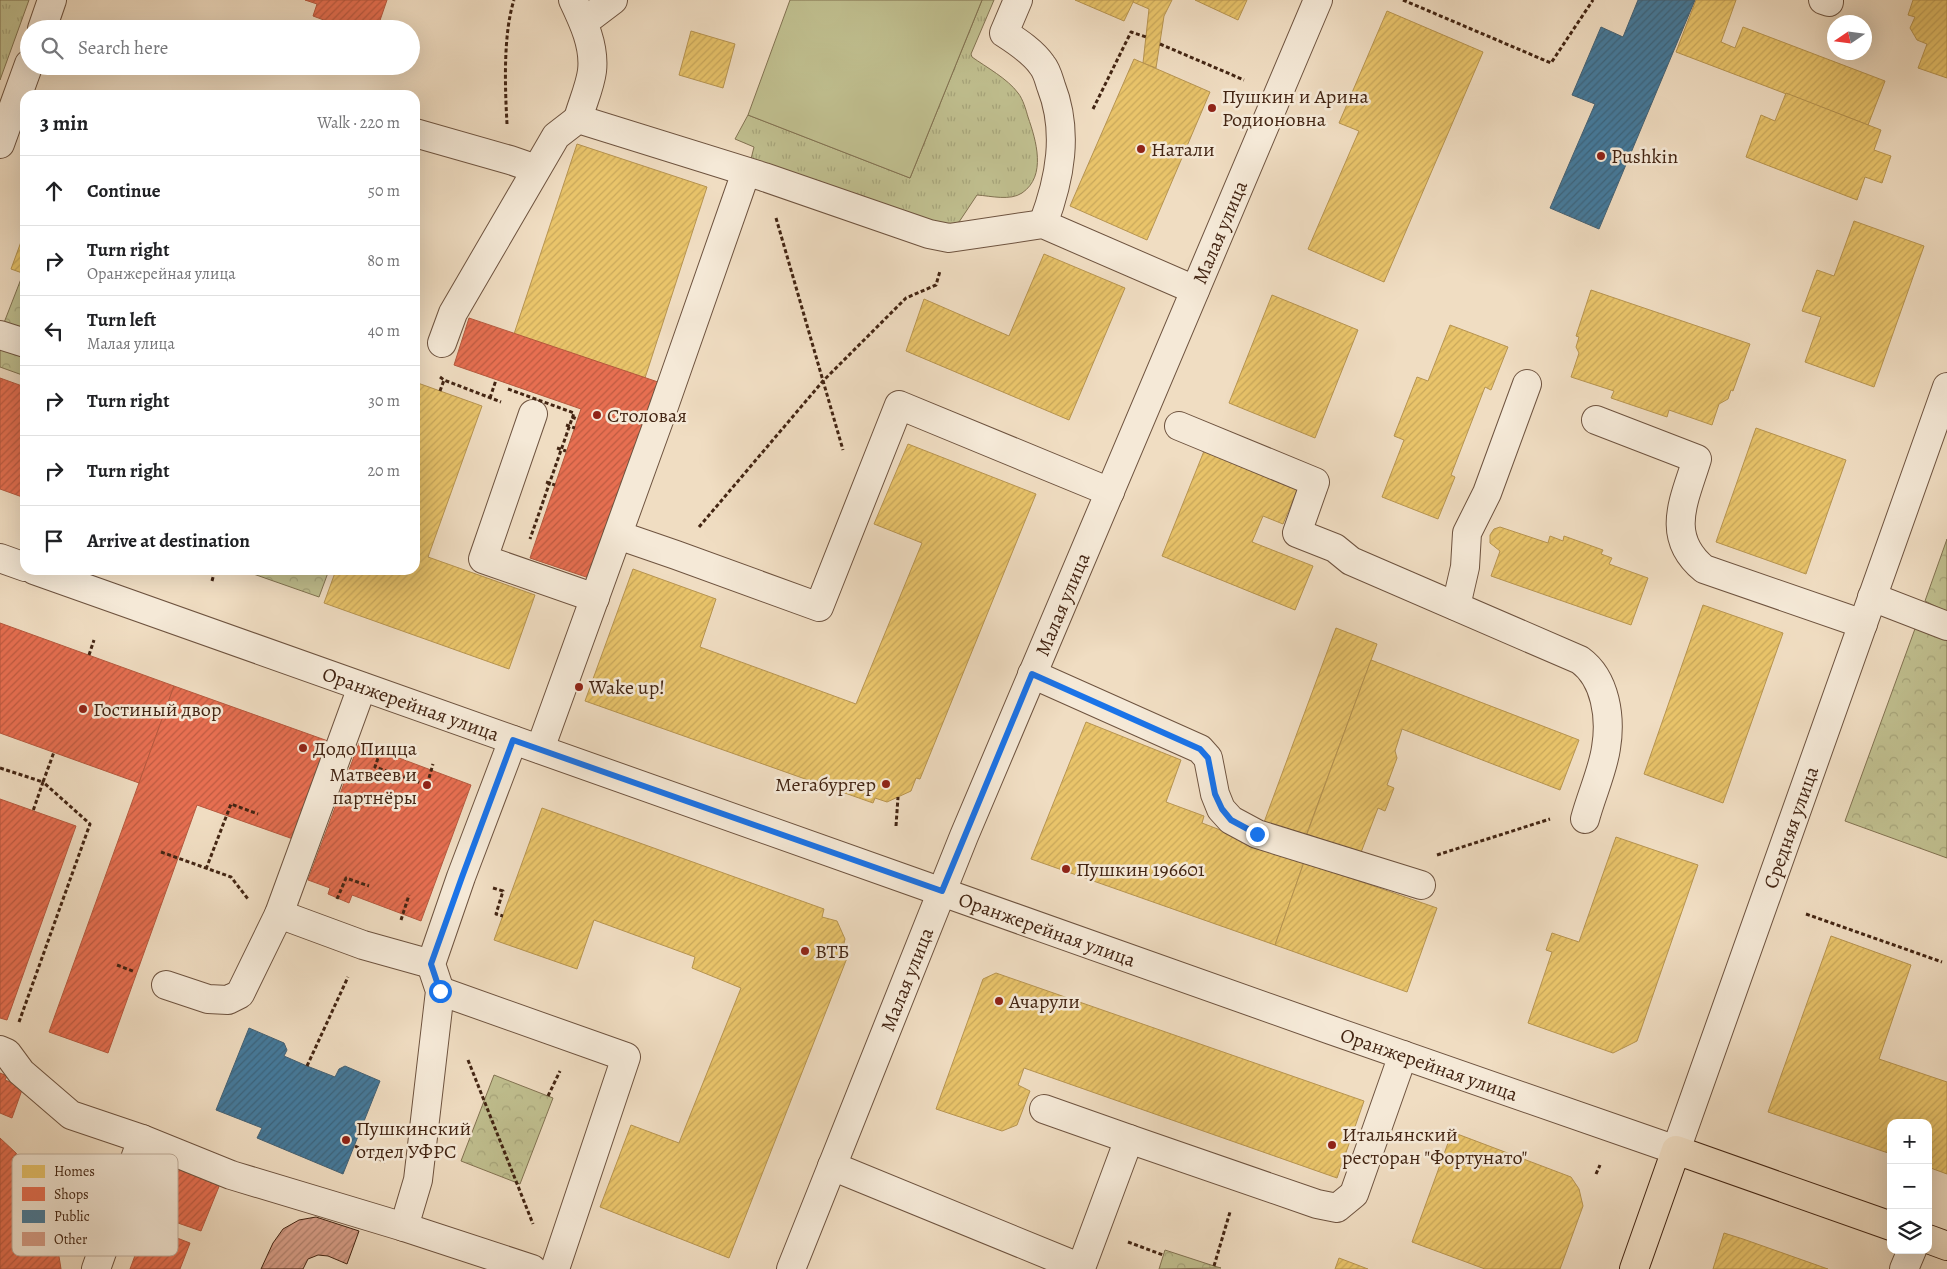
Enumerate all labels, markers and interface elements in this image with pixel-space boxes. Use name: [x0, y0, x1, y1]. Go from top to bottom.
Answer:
north arrow: [1827, 15, 1872, 60]
search box: [20, 20, 420, 75]
icon: search: [38, 34, 66, 62]
text: Search here: [78, 35, 168, 61]
place label: Пушкин и Арина Родионовна: [1222, 83, 1370, 133]
marker: Пушкин и Арина Родионовна: [1206, 102, 1218, 114]
text: 3 min: [40, 109, 88, 137]
text: Walk · 220 m: [317, 112, 400, 134]
place label: Натали: [1151, 136, 1215, 163]
marker: Натали: [1135, 143, 1147, 155]
place label: Pushkin: [1611, 143, 1678, 170]
marker: Pushkin: [1595, 150, 1607, 162]
street label: Малая улица: [1186, 176, 1254, 288]
icon: ahead: [40, 177, 68, 205]
text: Continue: [87, 178, 161, 204]
text: 50 m: [368, 180, 400, 202]
text: Turn right: [87, 237, 169, 263]
icon: right: [40, 247, 68, 275]
text: 80 m: [367, 250, 400, 272]
text: Оранжерейная улица: [87, 263, 236, 285]
text: Turn left: [87, 307, 156, 333]
icon: left: [40, 317, 68, 345]
text: 40 m: [368, 320, 400, 342]
text: Малая улица: [87, 333, 175, 355]
icon: right: [40, 387, 68, 415]
text: Turn right: [87, 388, 169, 414]
text: 30 m: [368, 390, 400, 412]
place label: Столовая: [607, 402, 687, 429]
marker: Столовая: [591, 409, 603, 421]
icon: right: [40, 457, 68, 485]
text: Turn right: [87, 458, 169, 484]
text: 20 m: [367, 460, 400, 482]
icon: arrive: [40, 527, 68, 555]
text: Arrive at destination: [87, 528, 250, 554]
street label: Малая улица: [1028, 548, 1096, 660]
street label: Оранжерейная улица: [319, 660, 504, 748]
place label: Wake up!: [588, 674, 665, 701]
marker: Wake up!: [573, 681, 585, 693]
place label: Гостиный двор: [93, 696, 221, 723]
marker: Гостиный двор: [77, 703, 89, 715]
place label: Додо Пицца: [313, 735, 418, 762]
marker: Додо Пицца: [297, 742, 309, 754]
place label: Матвеев и партнёры: [329, 761, 417, 811]
street label: Средняя улица: [1757, 762, 1825, 892]
place label: Мегабургер: [775, 771, 876, 798]
marker: Мегабургер: [880, 778, 892, 790]
marker: Матвеев и партнёры: [421, 779, 433, 791]
route end: [1246, 823, 1269, 846]
place label: Пушкин 196601: [1076, 856, 1205, 883]
marker: Пушкин 196601: [1060, 863, 1072, 875]
street label: Оранжерейная улица: [955, 886, 1140, 973]
street label: Малая улица: [874, 923, 940, 1035]
place label: ВТБ: [815, 938, 849, 965]
marker: ВТБ: [799, 945, 811, 957]
route start: [429, 980, 452, 1003]
place label: Ачарули: [1008, 988, 1080, 1015]
marker: Ачарули: [993, 995, 1005, 1007]
street label: Оранжерейная улица: [1337, 1021, 1522, 1108]
place label: Пушкинский отдел УФРС: [356, 1115, 471, 1165]
map controls: [1887, 1119, 1932, 1254]
button: +: [1887, 1119, 1932, 1164]
place label: Итальянский ресторан "Фортунато": [1342, 1121, 1528, 1171]
marker: Пушкинский отдел УФРС: [340, 1134, 352, 1146]
marker: Итальянский ресторан "Фортунато": [1326, 1139, 1338, 1151]
legend: [12, 1154, 178, 1256]
text: Homes: [54, 1162, 95, 1181]
button: −: [1887, 1164, 1932, 1209]
text: Shops: [54, 1185, 89, 1204]
text: Public: [54, 1207, 90, 1226]
button: layers: [1887, 1209, 1932, 1254]
text: Other: [54, 1230, 88, 1249]

